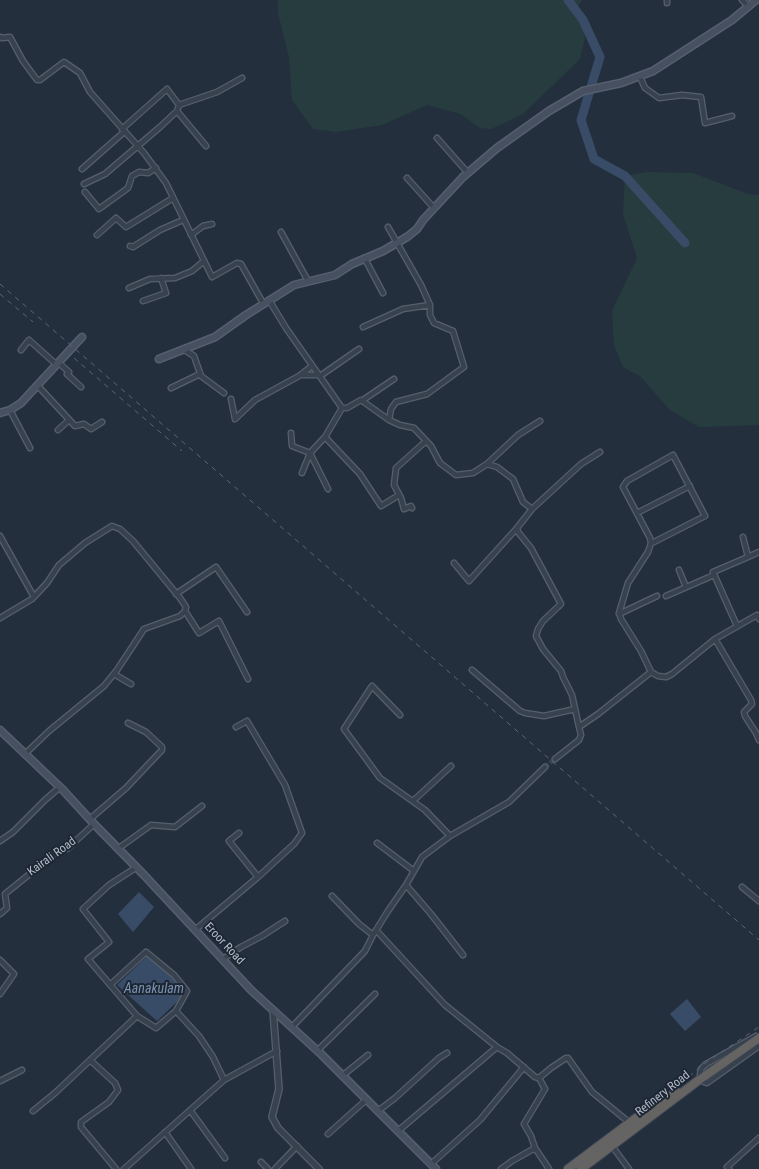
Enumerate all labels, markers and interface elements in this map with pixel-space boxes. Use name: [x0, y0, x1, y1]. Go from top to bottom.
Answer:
street label: Kairali Road: [25, 835, 79, 879]
street label: Eroor Road: [201, 920, 247, 968]
water label: Aanakulam: [124, 981, 184, 997]
street label: Refinery Road: [633, 1068, 693, 1120]

